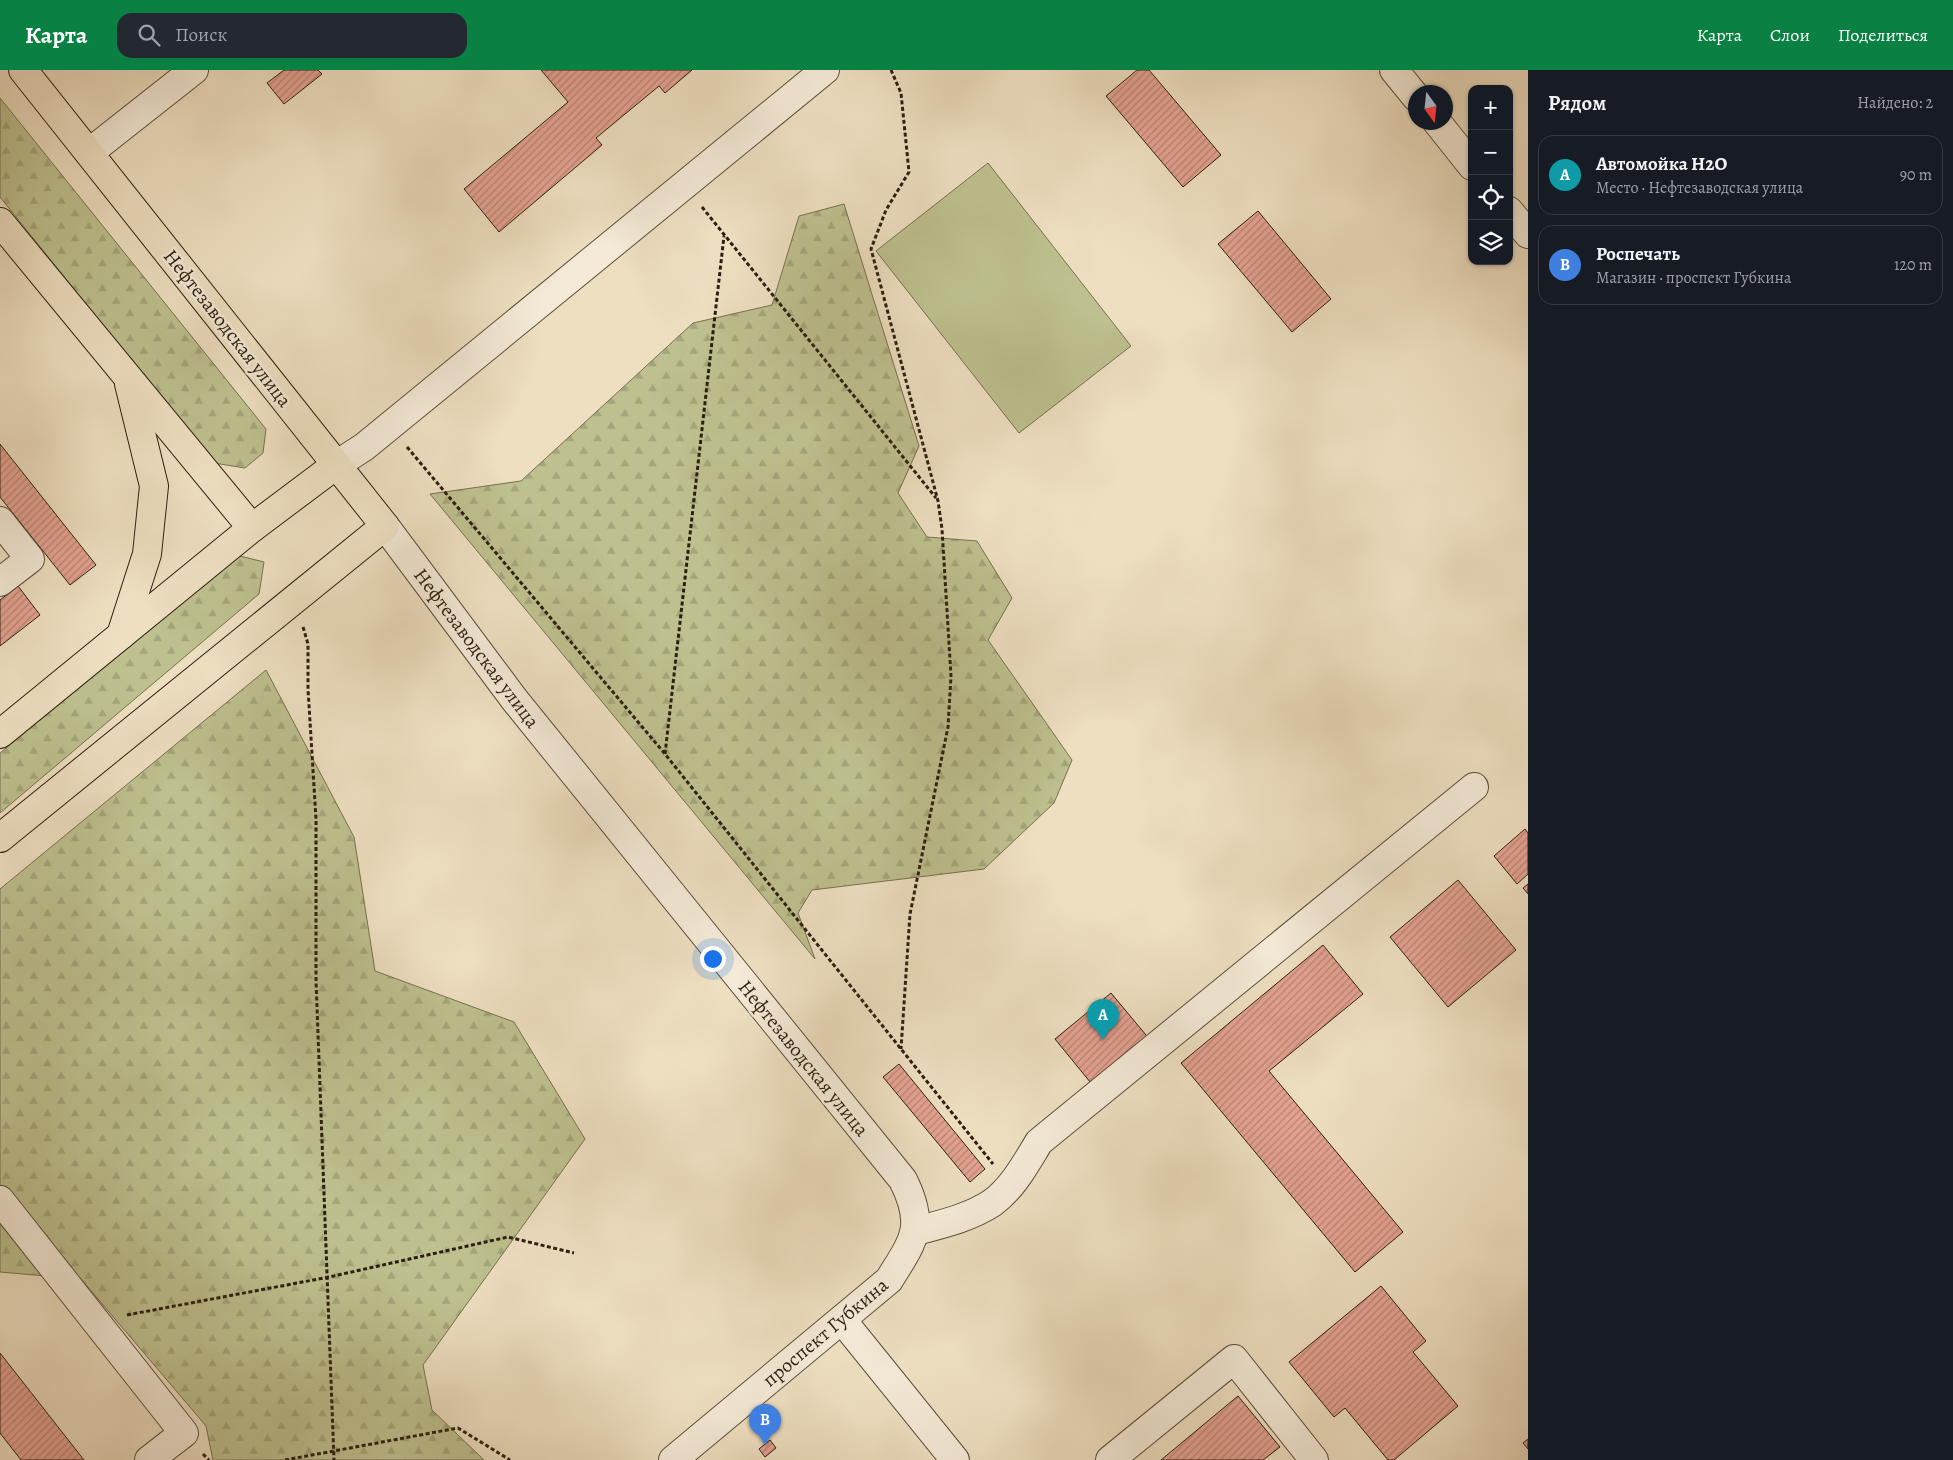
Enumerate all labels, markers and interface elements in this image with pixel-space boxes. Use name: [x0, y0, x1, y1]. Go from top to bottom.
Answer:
search box: [117, 13, 467, 58]
text: Карта: [25, 19, 87, 51]
icon: search: [135, 21, 163, 49]
text: Поиск: [175, 22, 227, 48]
text: Карта: [1697, 23, 1742, 47]
text: Слои: [1770, 23, 1810, 47]
text: Поделиться: [1838, 23, 1928, 47]
north arrow: [1408, 85, 1453, 130]
map controls: [1468, 85, 1513, 265]
button: +: [1468, 85, 1513, 130]
text: Рядом: [1548, 89, 1606, 117]
text: Найдено: 2: [1857, 92, 1933, 114]
button: −: [1468, 130, 1513, 175]
text: Автомойка H2O: [1596, 151, 1727, 177]
text: A: [1560, 164, 1570, 186]
text: 90 m: [1900, 164, 1932, 186]
button: locate: [1468, 175, 1513, 220]
text: Место · Нефтезаводская улица: [1596, 177, 1803, 199]
button: layers: [1468, 220, 1513, 265]
text: Роспечать: [1596, 241, 1680, 267]
street label: Нефтезаводская улица: [157, 244, 298, 414]
text: B: [1560, 254, 1570, 276]
text: 120 m: [1894, 254, 1932, 276]
text: Магазин · проспект Губкина: [1596, 267, 1791, 289]
street label: Нефтезаводская улица: [408, 563, 546, 734]
your location: [700, 946, 726, 972]
street label: Нефтезаводская улица: [732, 975, 876, 1143]
pin: A: [1087, 999, 1119, 1040]
street label: проспект Губкина: [757, 1271, 895, 1393]
pin: B: [749, 1404, 781, 1445]

